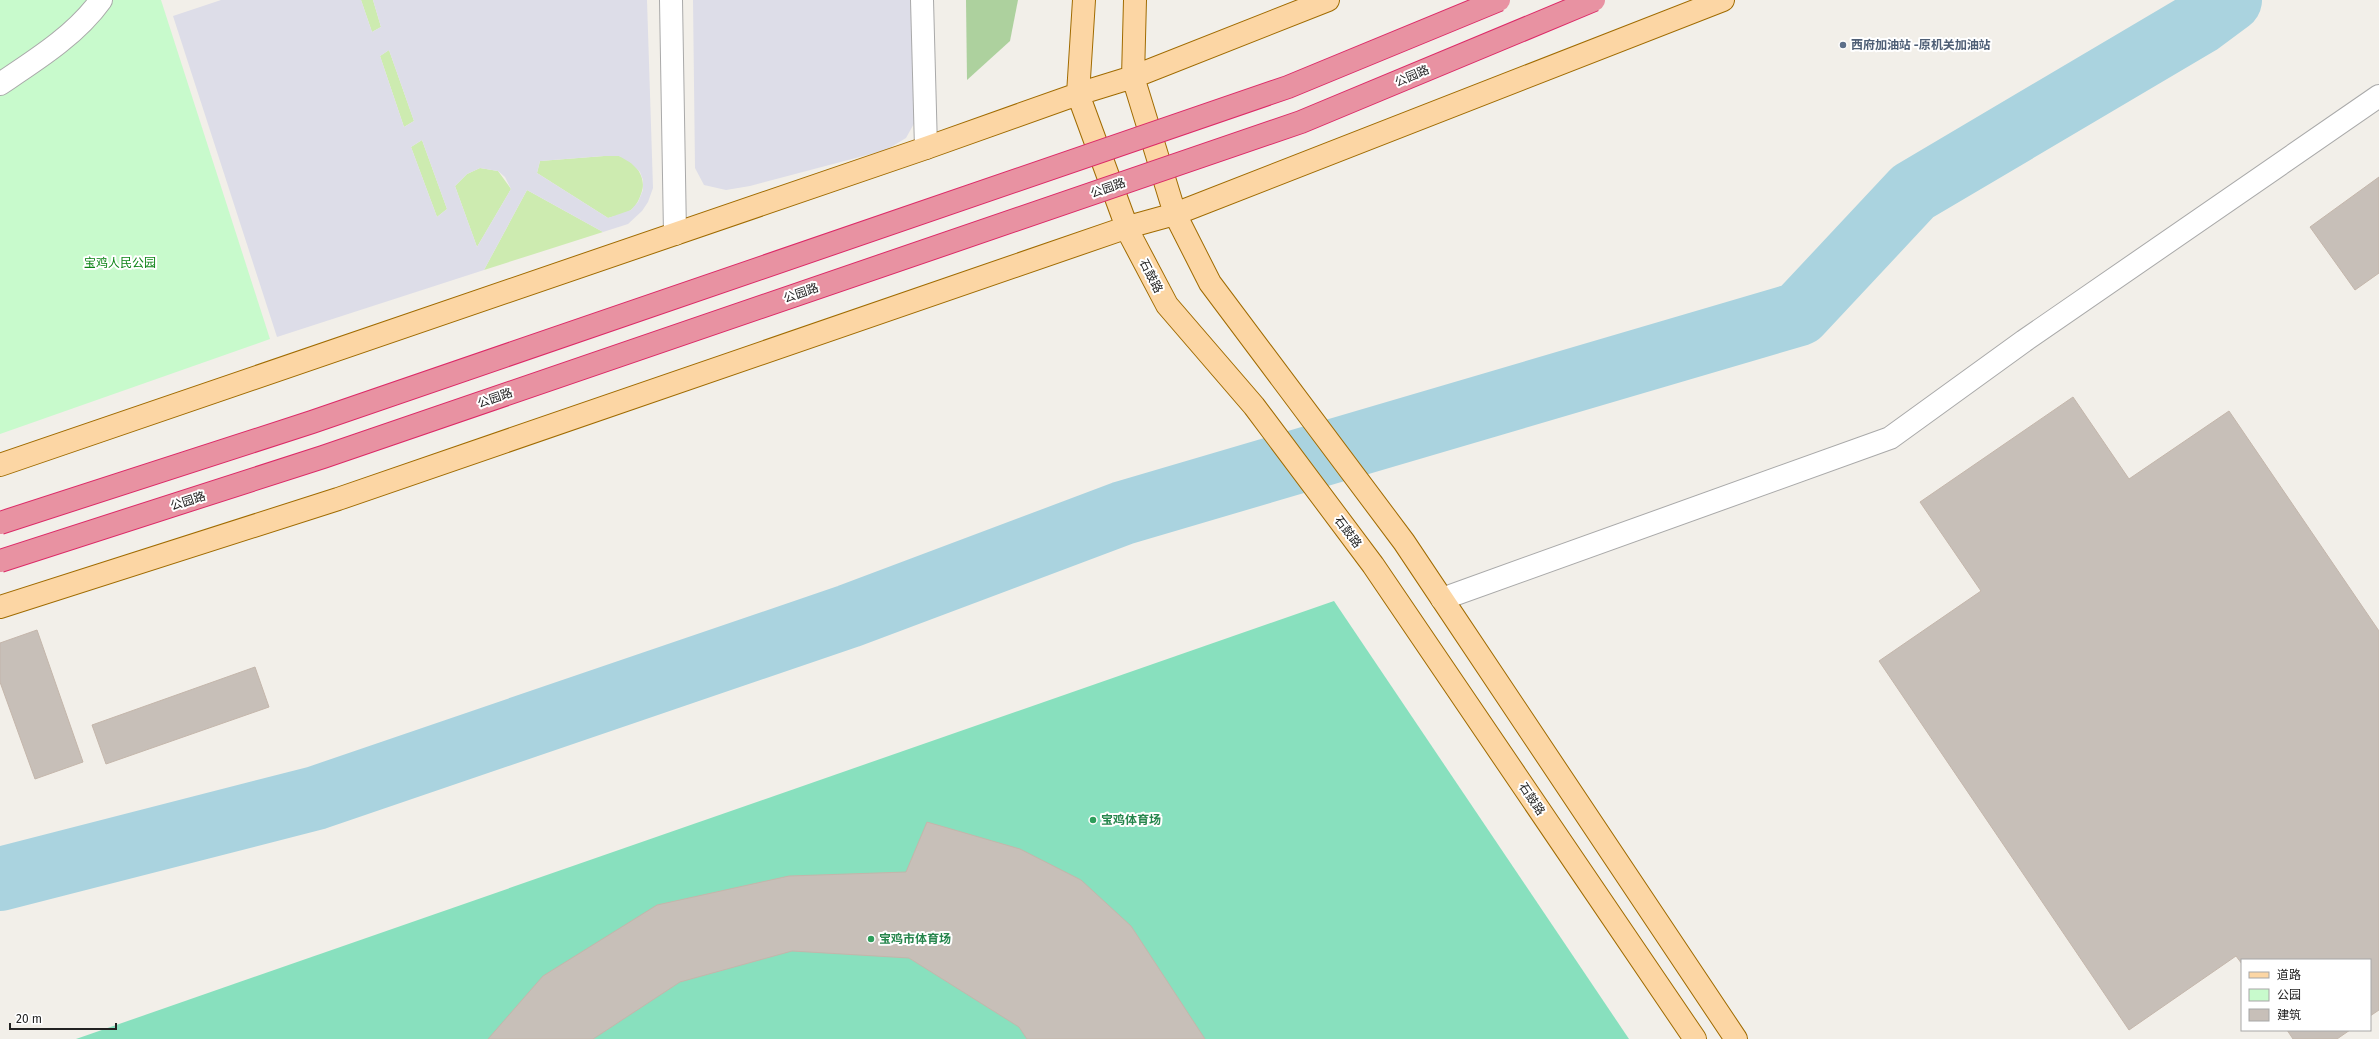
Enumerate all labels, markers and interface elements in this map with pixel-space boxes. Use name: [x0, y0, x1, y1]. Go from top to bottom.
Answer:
place label: 西府加油站 -原机关加油站: [1851, 38, 1991, 52]
marker: 西府加油站 -原机关加油站: [1838, 40, 1848, 50]
street label: 公园路: [1393, 63, 1431, 89]
street label: 公园路: [1089, 176, 1127, 200]
park label: 宝鸡人民公园: [84, 256, 156, 270]
street label: 石鼓路: [1137, 257, 1165, 295]
street label: 公园路: [782, 281, 820, 305]
street label: 公园路: [476, 386, 514, 410]
street label: 公园路: [169, 489, 207, 513]
street label: 石鼓路: [1332, 513, 1364, 551]
street label: 石鼓路: [1516, 780, 1548, 818]
place label: 宝鸡体育场: [1101, 813, 1161, 827]
marker: 宝鸡体育场: [1088, 815, 1098, 825]
place label: 宝鸡市体育场: [879, 932, 951, 946]
marker: 宝鸡市体育场: [866, 934, 876, 944]
legend: [2241, 959, 2371, 1031]
text: 道路: [2277, 968, 2301, 982]
text: 公园: [2277, 988, 2301, 1002]
scale bar: [10, 1005, 116, 1031]
text: 建筑: [2277, 1008, 2301, 1022]
text: 20 m: [16, 1012, 42, 1026]

